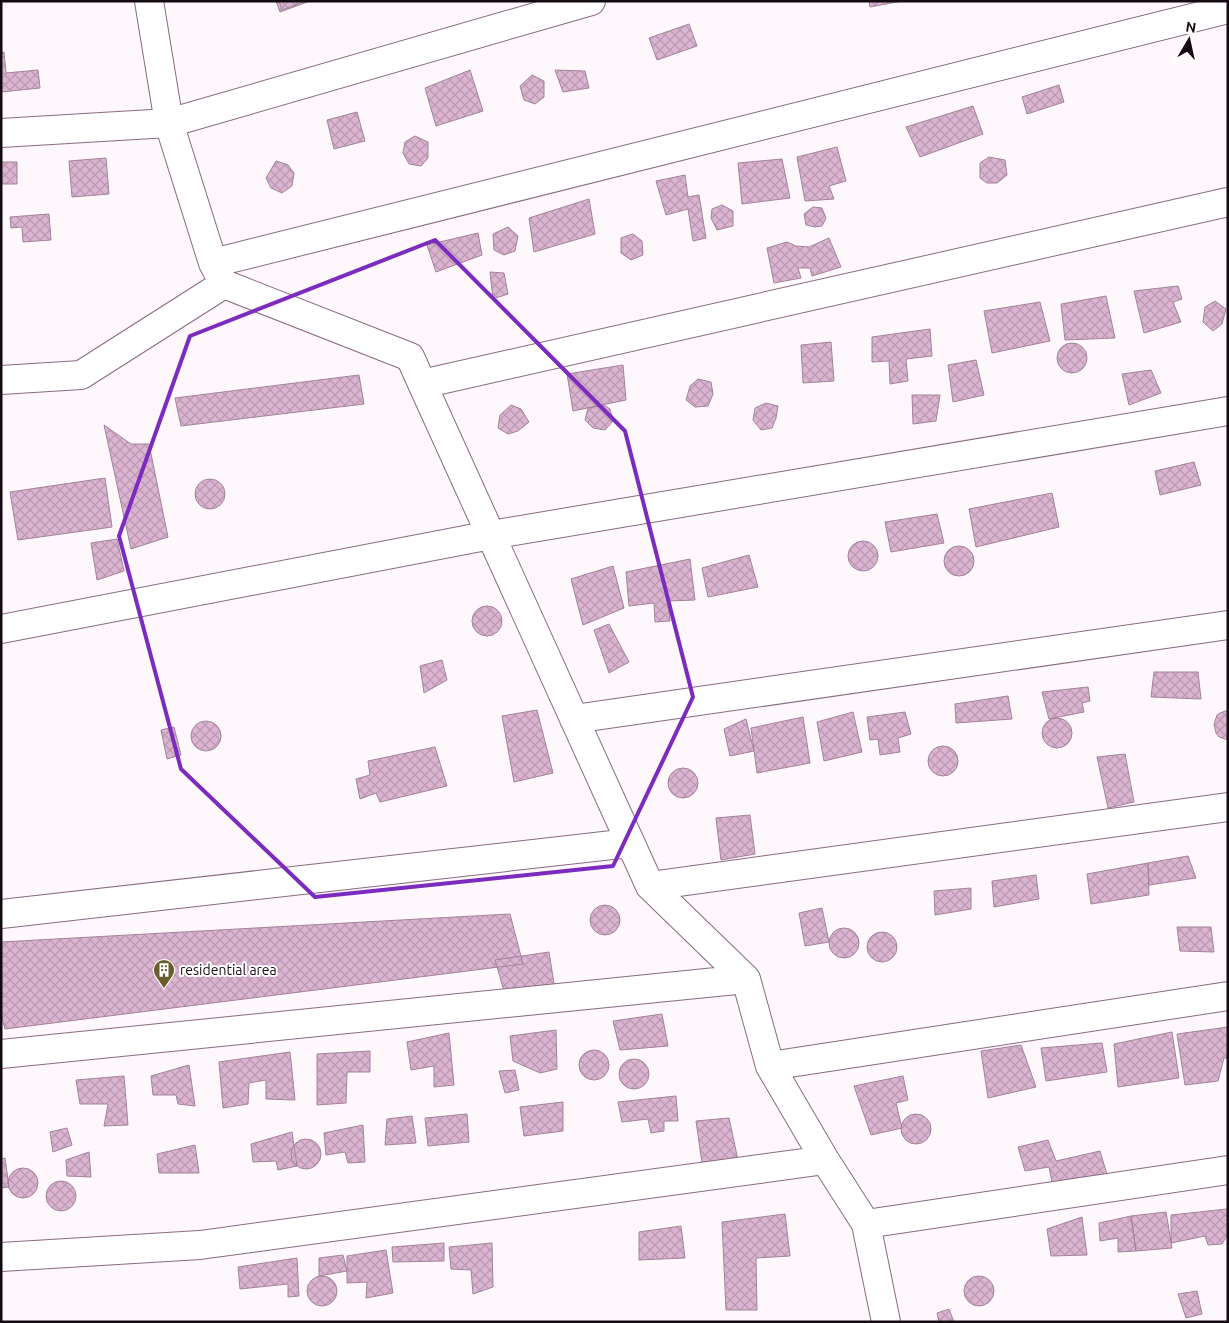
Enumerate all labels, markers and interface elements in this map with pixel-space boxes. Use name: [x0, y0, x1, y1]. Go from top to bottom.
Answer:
north arrow: [1164, 15, 1214, 65]
text: N: [1185, 18, 1197, 36]
building icon: residential area: [152, 958, 176, 989]
place label: residential area: [180, 962, 277, 978]

